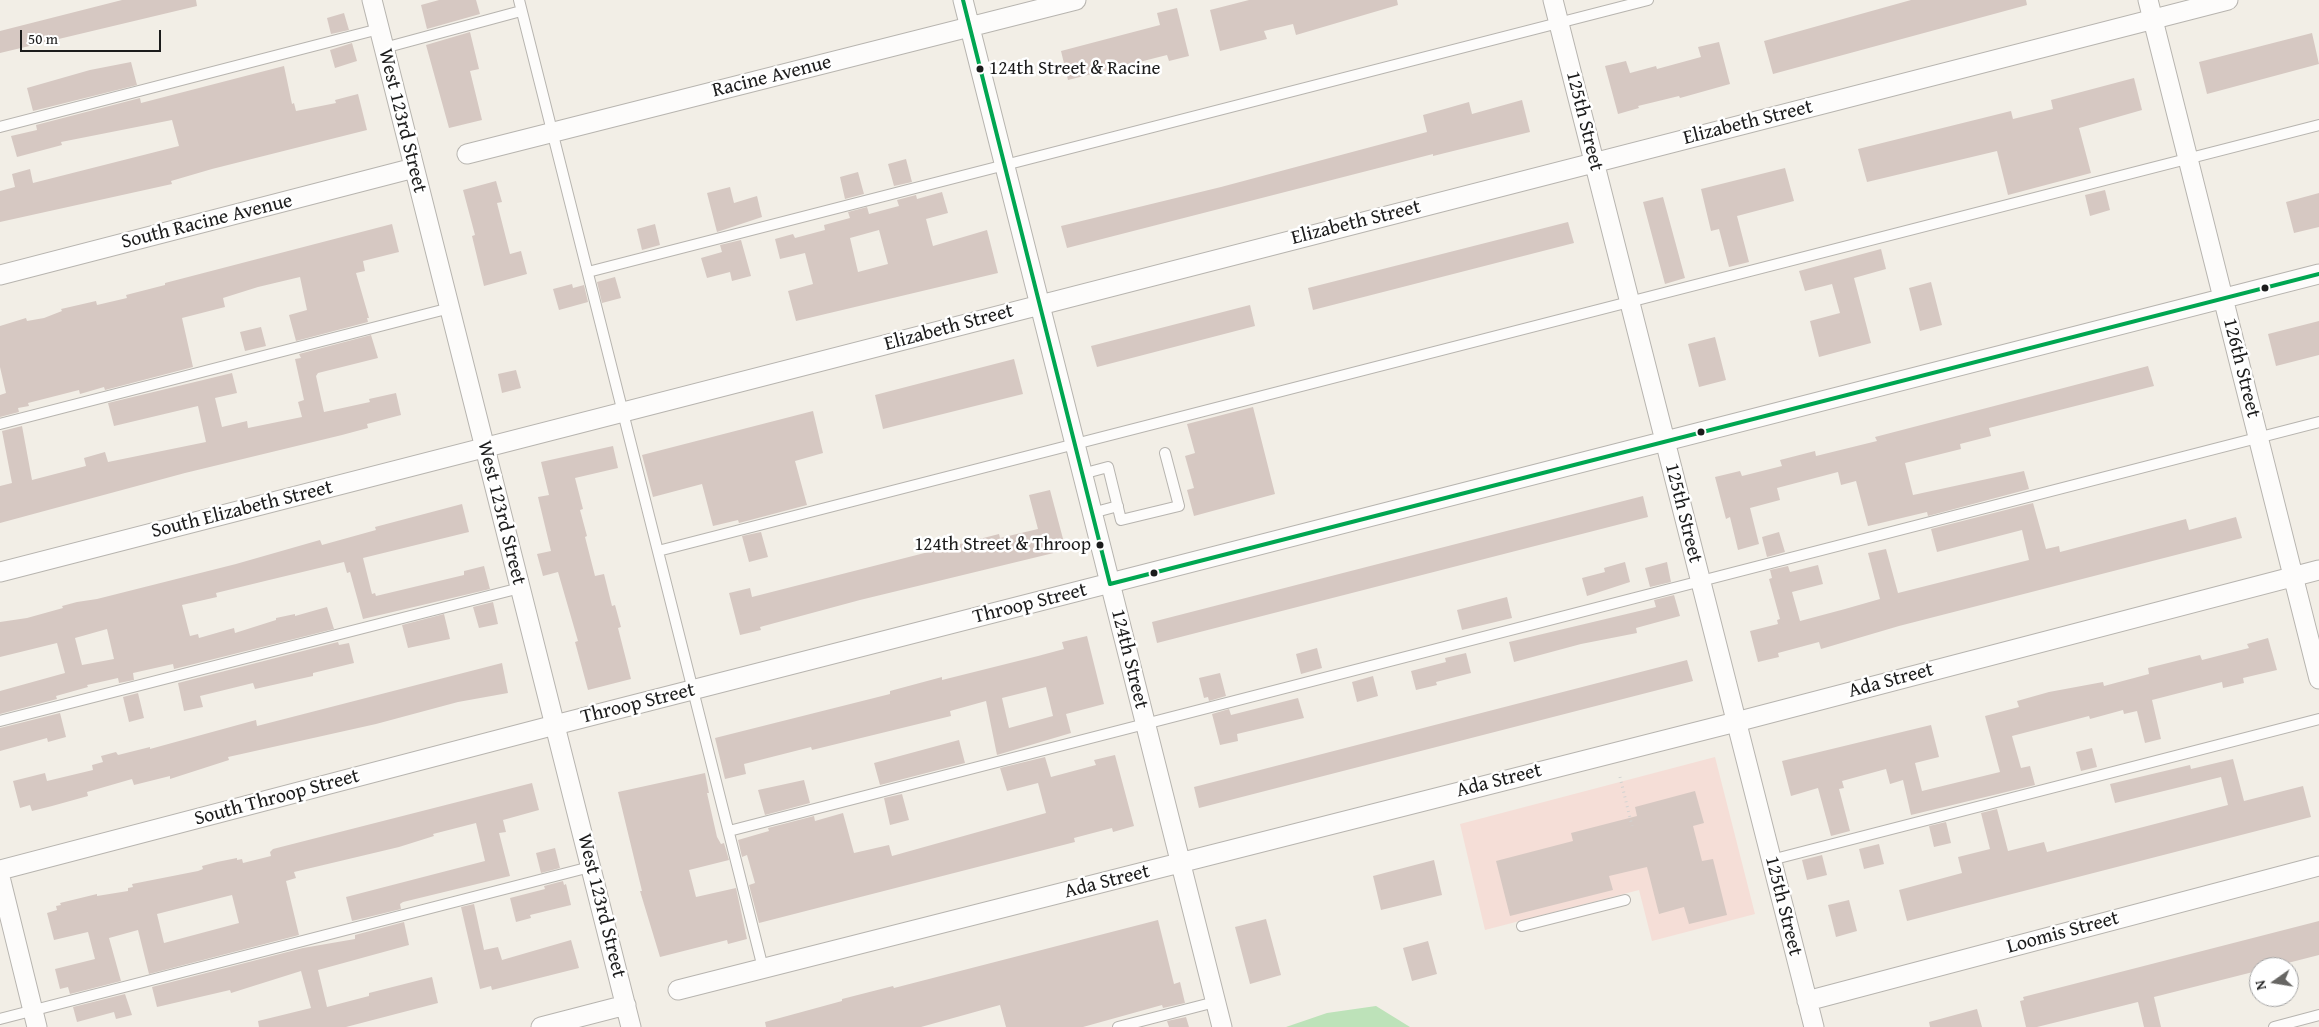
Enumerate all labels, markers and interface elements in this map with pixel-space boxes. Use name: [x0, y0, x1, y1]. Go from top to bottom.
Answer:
scale bar: [22, 20, 164, 52]
text: 50 m: [28, 28, 58, 49]
street label: West 123rd Street: [373, 46, 431, 196]
street label: Racine Avenue: [710, 51, 834, 103]
place label: 124th Street & Racine: [989, 58, 1161, 80]
marker: 124th Street & Racine: [975, 64, 985, 74]
street label: 125th Street: [1560, 69, 1608, 173]
street label: Elizabeth Street: [1681, 95, 1815, 151]
street label: South Racine Avenue: [119, 189, 295, 255]
street label: Elizabeth Street: [1289, 195, 1423, 251]
unlabelled marker: [2260, 283, 2270, 293]
street label: Elizabeth Street: [882, 299, 1016, 357]
street label: 126th Street: [2217, 316, 2265, 420]
unlabelled marker: [1696, 427, 1706, 437]
street label: West 123rd Street: [472, 438, 530, 588]
street label: 125th Street: [1659, 461, 1707, 565]
street label: South Elizabeth Street: [149, 476, 335, 544]
place label: 124th Street & Throop: [914, 534, 1091, 556]
marker: 124th Street & Throop: [1095, 540, 1105, 550]
unlabelled marker: [1149, 568, 1159, 578]
street label: Throop Street: [971, 578, 1089, 630]
street label: 124th Street: [1105, 607, 1153, 711]
street label: Ada Street: [1846, 658, 1936, 704]
street label: Throop Street: [579, 678, 697, 730]
street label: Ada Street: [1454, 759, 1544, 803]
street label: South Throop Street: [192, 764, 362, 832]
street label: West 123rd Street: [572, 831, 630, 981]
street label: 125th Street: [1759, 854, 1807, 958]
street label: Ada Street: [1062, 860, 1152, 904]
street label: Loomis Street: [2004, 907, 2122, 959]
north arrow: [2249, 957, 2299, 1007]
text: N: [2250, 978, 2271, 992]

